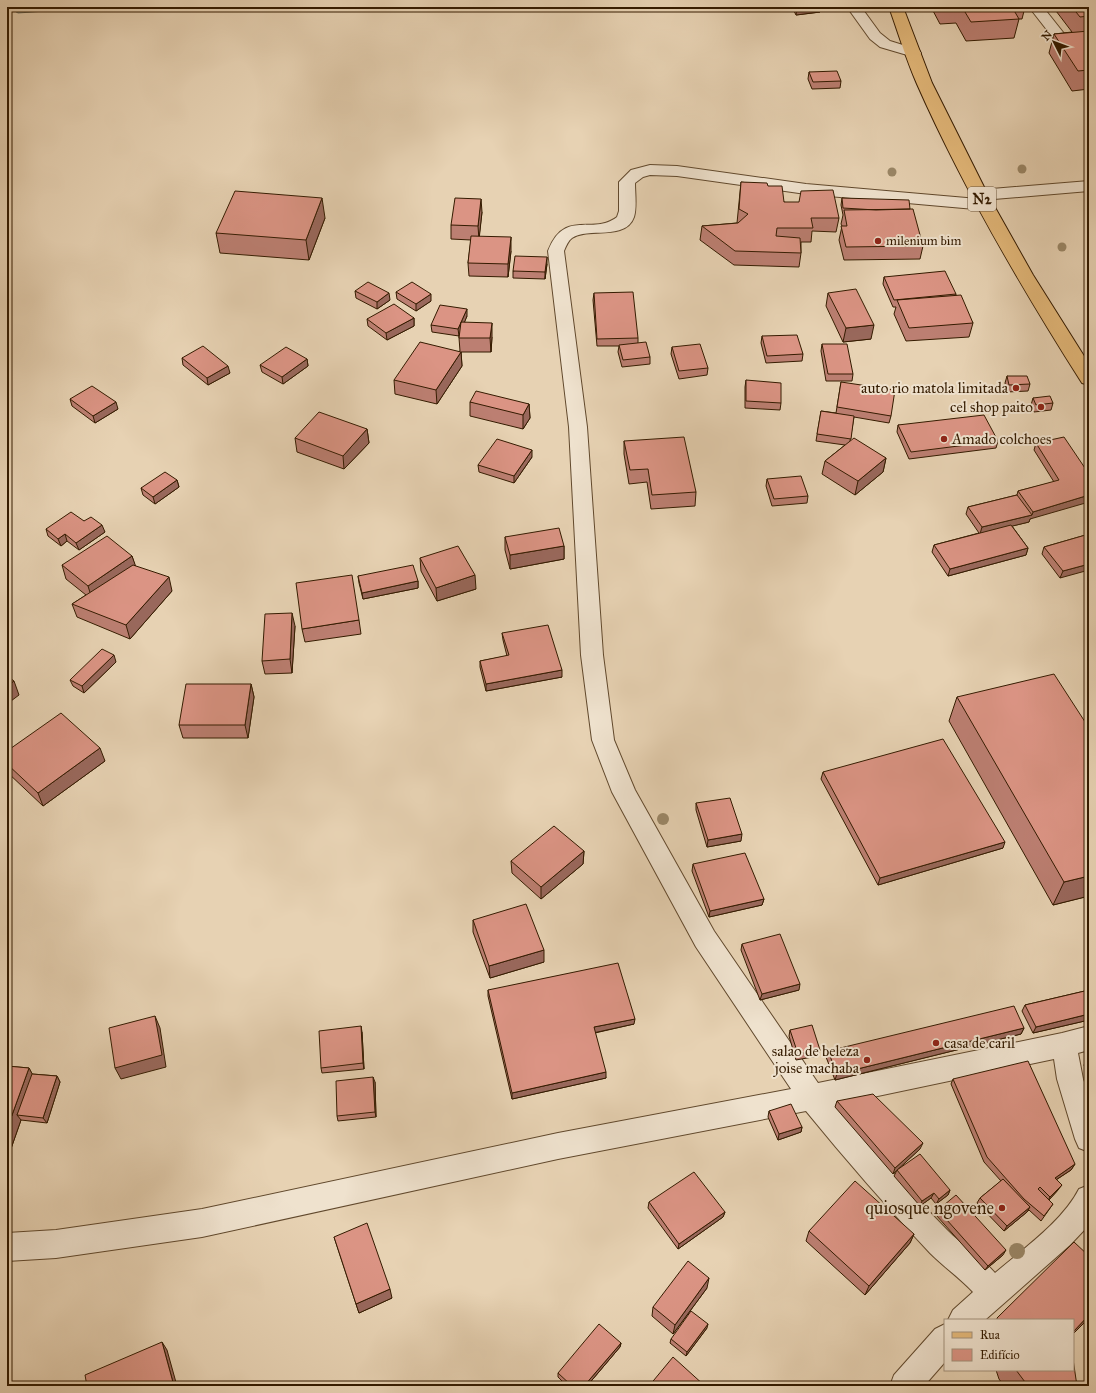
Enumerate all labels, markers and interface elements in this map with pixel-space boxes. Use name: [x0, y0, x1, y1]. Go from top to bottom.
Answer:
north arrow: [1034, 22, 1074, 62]
text: N: [1039, 27, 1055, 43]
road number: N2: [968, 187, 996, 211]
place label: milenium bim: [886, 233, 961, 249]
marker: milenium bim: [873, 236, 883, 246]
place label: auto rio matola limitada: [861, 379, 1009, 397]
marker: auto rio matola limitada: [1011, 383, 1021, 393]
place label: cel shop paito: [950, 398, 1033, 416]
marker: cel shop paito: [1036, 402, 1046, 412]
place label: Amado colchoes: [951, 430, 1051, 448]
marker: Amado colchoes: [939, 434, 949, 444]
place label: casa de caril: [944, 1034, 1016, 1052]
marker: casa de caril: [931, 1038, 941, 1048]
place label: salao de beleza joise machaba: [772, 1042, 860, 1077]
marker: salao de beleza joise machaba: [862, 1055, 872, 1065]
place label: quiosque ngovene: [865, 1197, 994, 1220]
marker: quiosque ngovene: [997, 1203, 1007, 1213]
legend: [944, 1319, 1074, 1371]
text: Rua: [980, 1328, 1001, 1342]
text: Edifício: [980, 1348, 1020, 1362]

